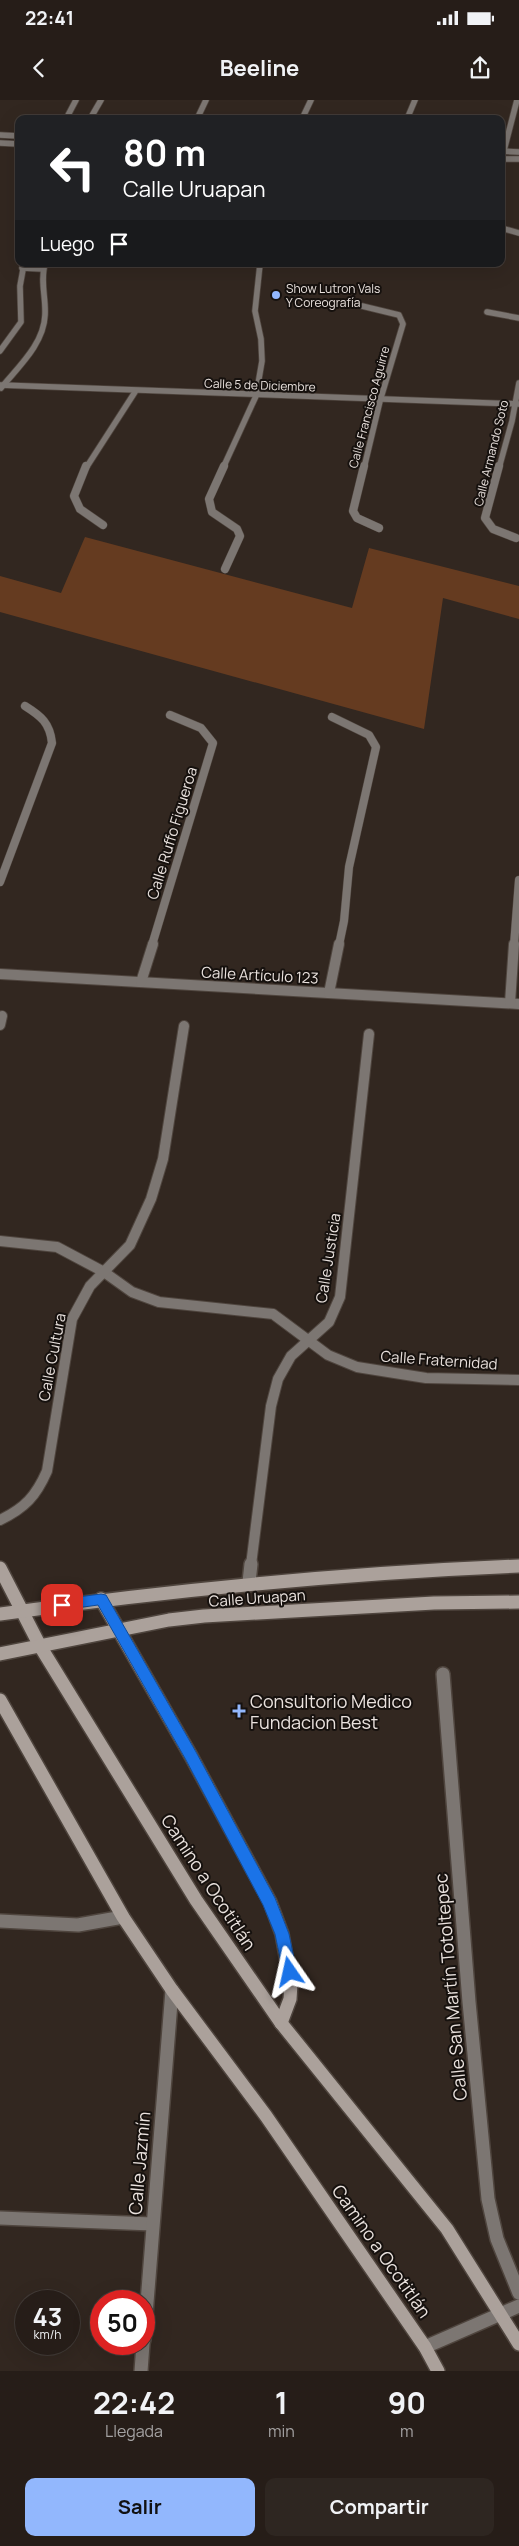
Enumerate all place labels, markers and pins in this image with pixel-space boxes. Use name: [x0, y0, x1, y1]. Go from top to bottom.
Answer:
place label: Show Lutron Vals Y Coreografía: [286, 280, 380, 311]
marker: Show Lutron Vals Y Coreografía: [270, 289, 282, 301]
pin: [41, 1584, 83, 1626]
place label: Consultorio Medico Fundacion Best: [250, 1689, 412, 1734]
marker: Consultorio Medico Fundacion Best: [232, 1704, 246, 1718]

